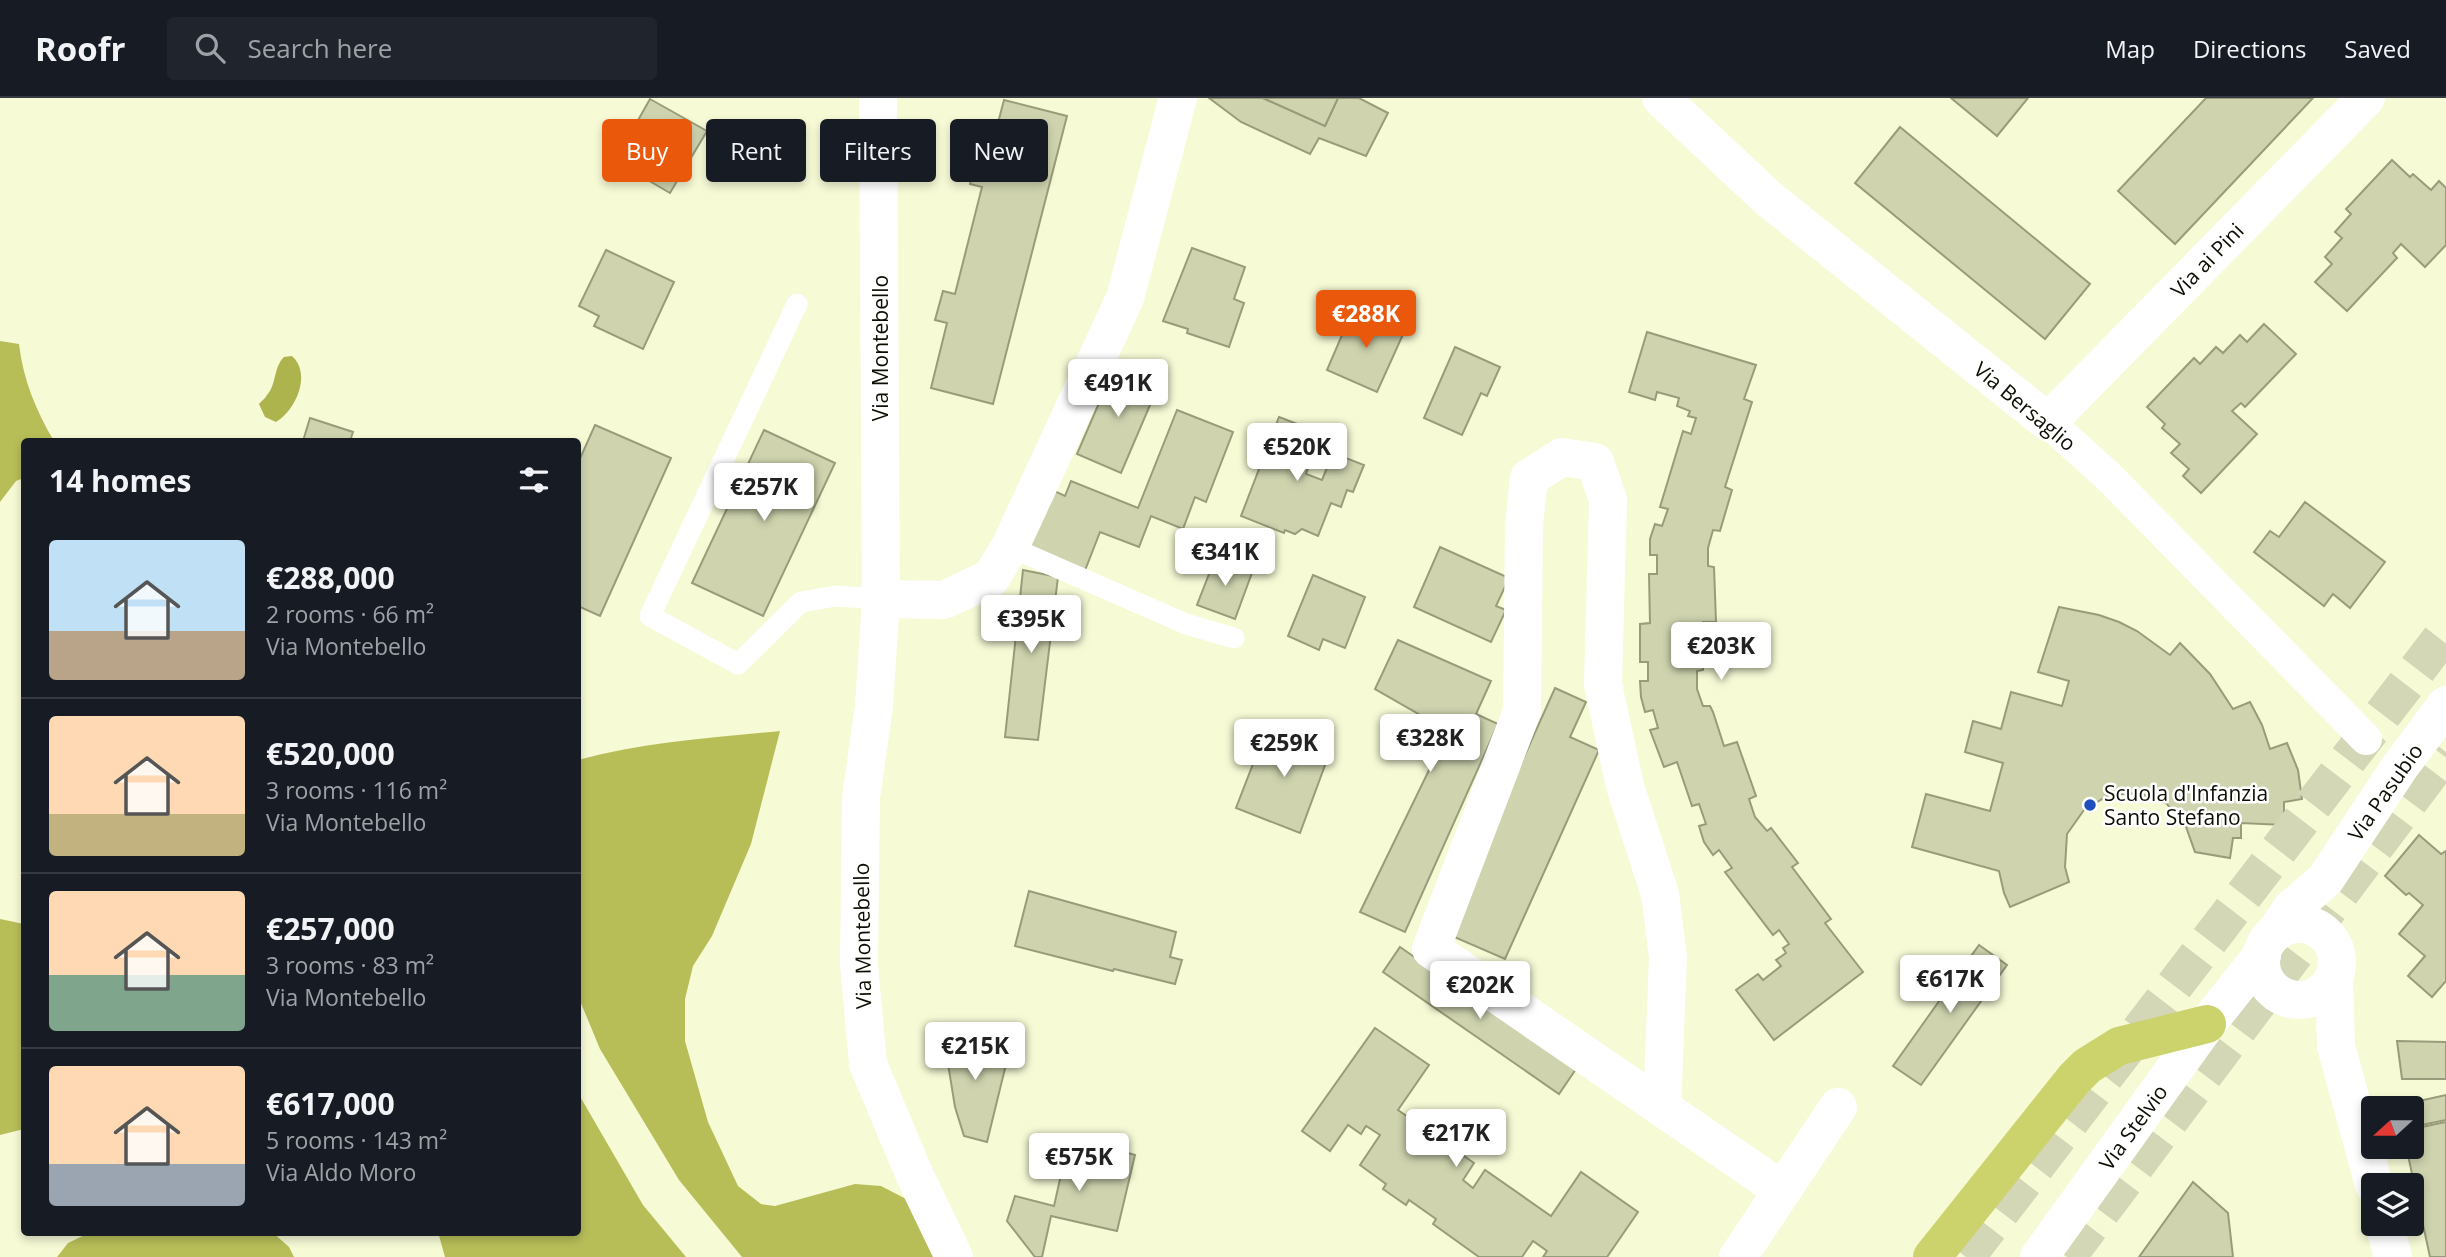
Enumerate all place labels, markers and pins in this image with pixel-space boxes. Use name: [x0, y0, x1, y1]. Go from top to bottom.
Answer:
pin: €288K: [1317, 290, 1415, 350]
pin: €491K: [1069, 360, 1167, 419]
pin: €520K: [1248, 424, 1346, 483]
pin: €257K: [715, 464, 813, 523]
pin: €341K: [1176, 528, 1274, 588]
pin: €395K: [982, 596, 1080, 655]
pin: €203K: [1672, 622, 1770, 682]
pin: €328K: [1381, 714, 1479, 774]
pin: €259K: [1235, 720, 1333, 779]
place label: Scuola d'Infanzia Santo Stefano: [2104, 779, 2268, 831]
marker: Scuola d'Infanzia Santo Stefano: [2082, 797, 2098, 813]
pin: €617K: [1901, 956, 1999, 1015]
pin: €202K: [1431, 962, 1529, 1021]
pin: €215K: [926, 1023, 1024, 1082]
pin: €217K: [1407, 1110, 1505, 1169]
pin: €575K: [1030, 1134, 1128, 1193]

